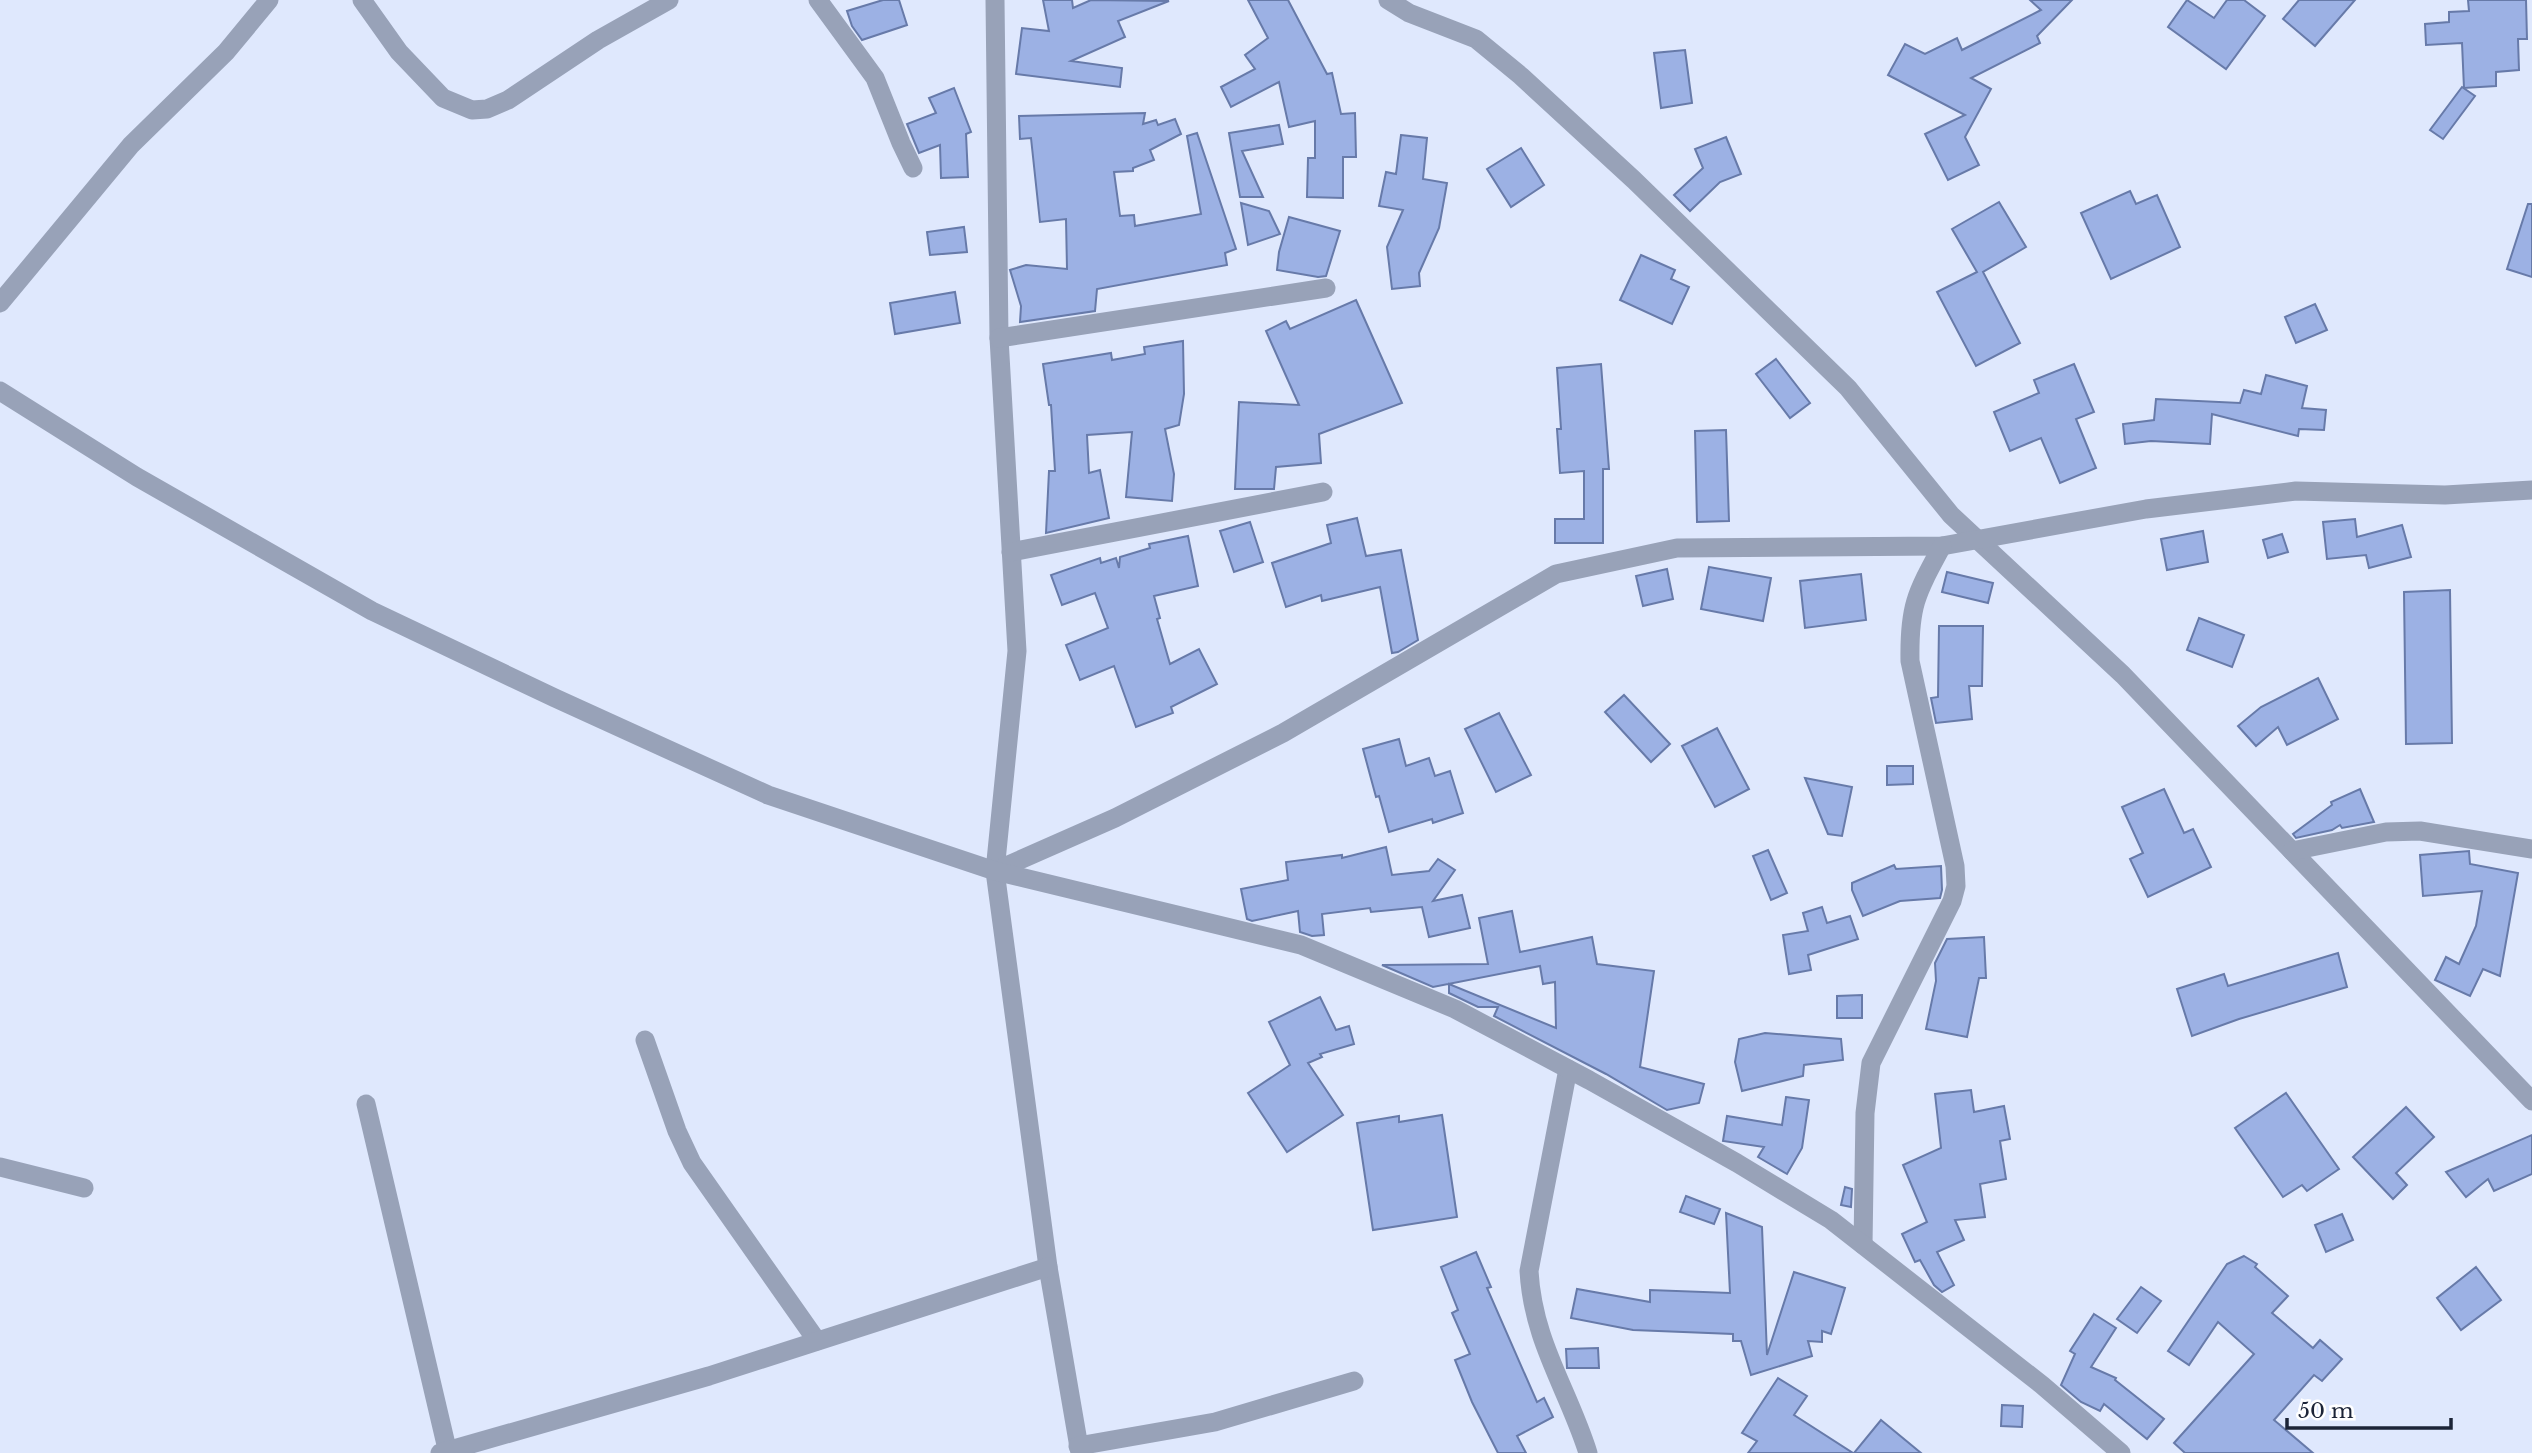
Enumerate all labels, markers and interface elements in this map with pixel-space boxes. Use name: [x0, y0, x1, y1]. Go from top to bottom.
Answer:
scale bar: [2287, 1386, 2452, 1430]
text: 50 m: [2298, 1398, 2354, 1424]

